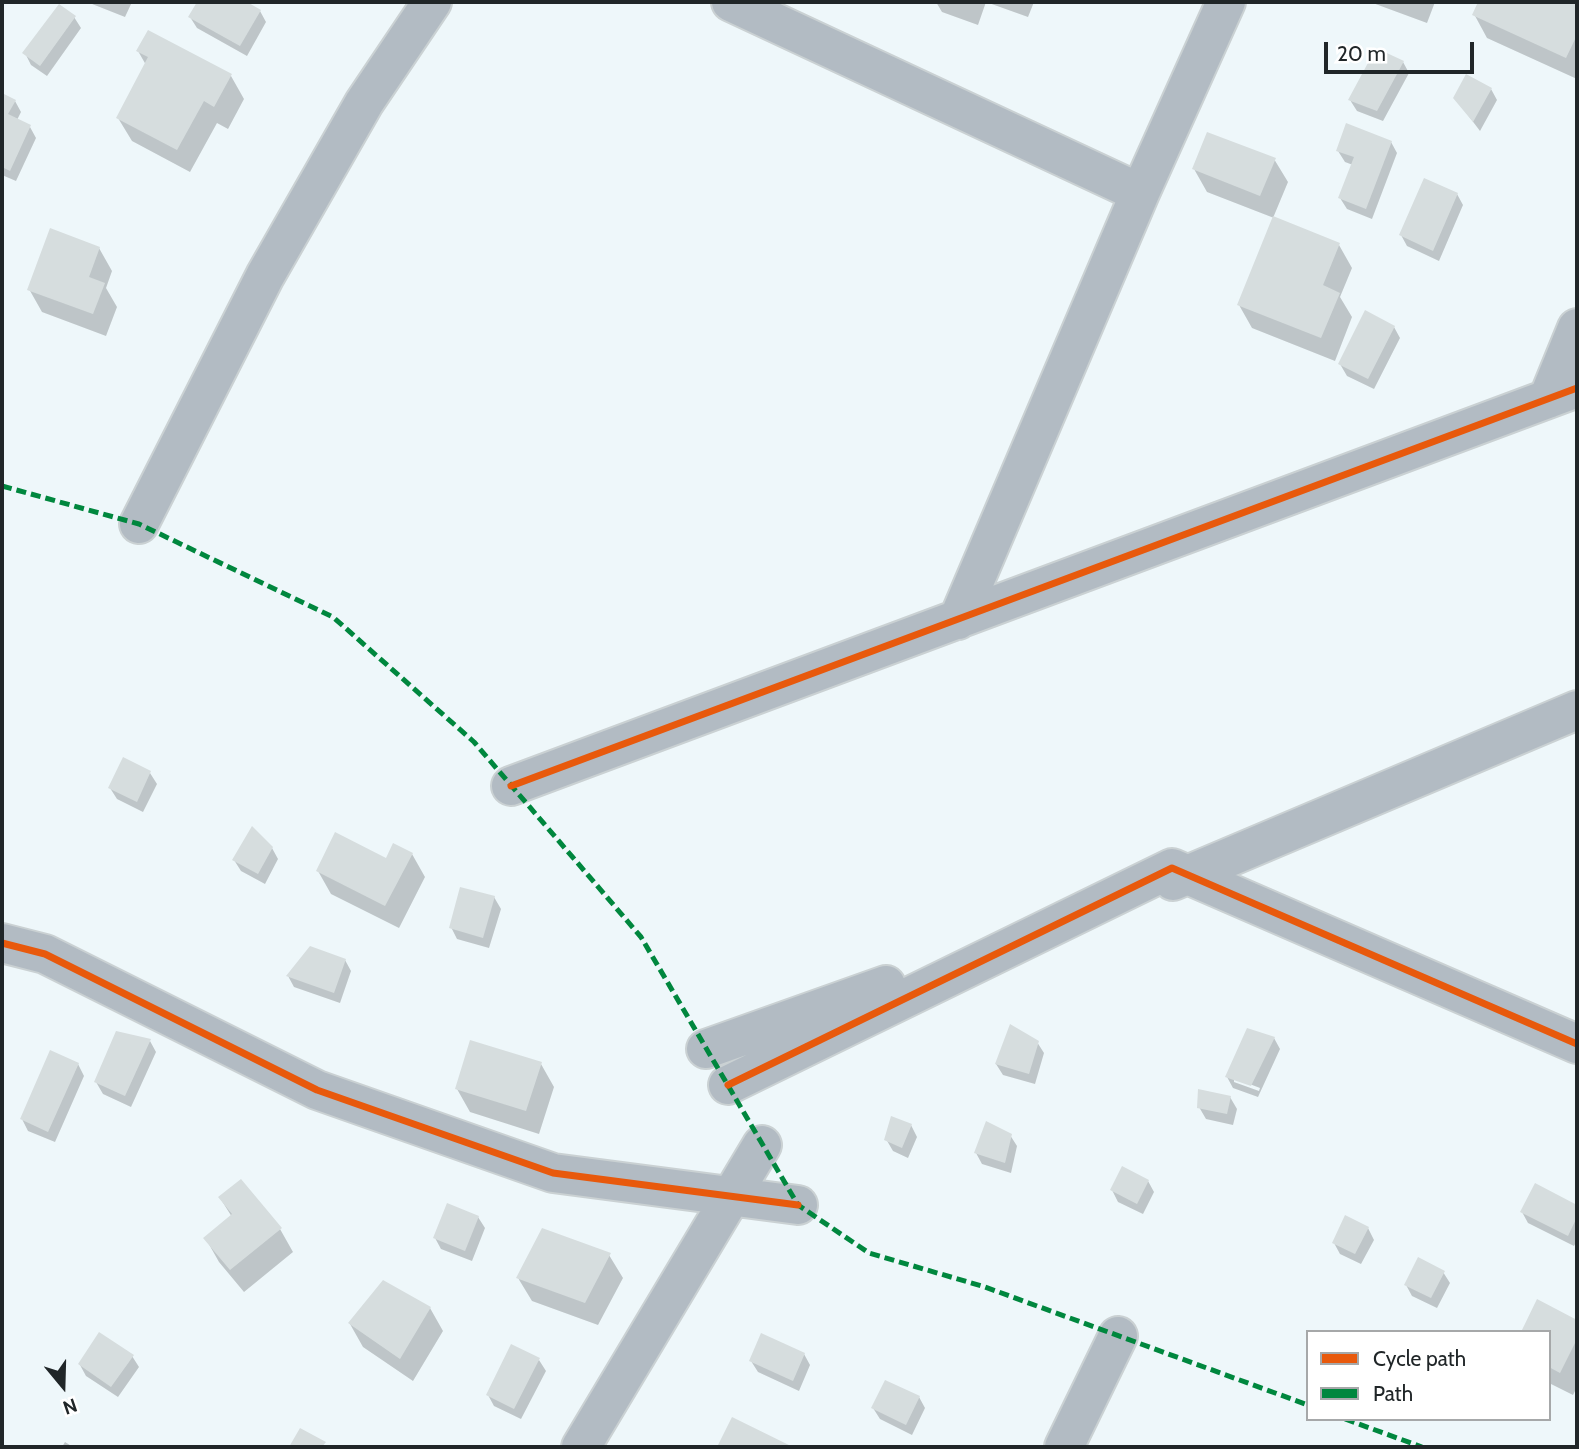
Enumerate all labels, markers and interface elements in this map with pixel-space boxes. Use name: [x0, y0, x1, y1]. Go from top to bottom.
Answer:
scale bar: [1327, 28, 1478, 72]
text: 20 m: [1337, 41, 1386, 66]
legend: [1306, 1330, 1551, 1421]
text: Cycle path: [1373, 1346, 1466, 1371]
north arrow: [28, 1351, 98, 1421]
text: Path: [1373, 1381, 1413, 1406]
text: N: [60, 1393, 80, 1419]

